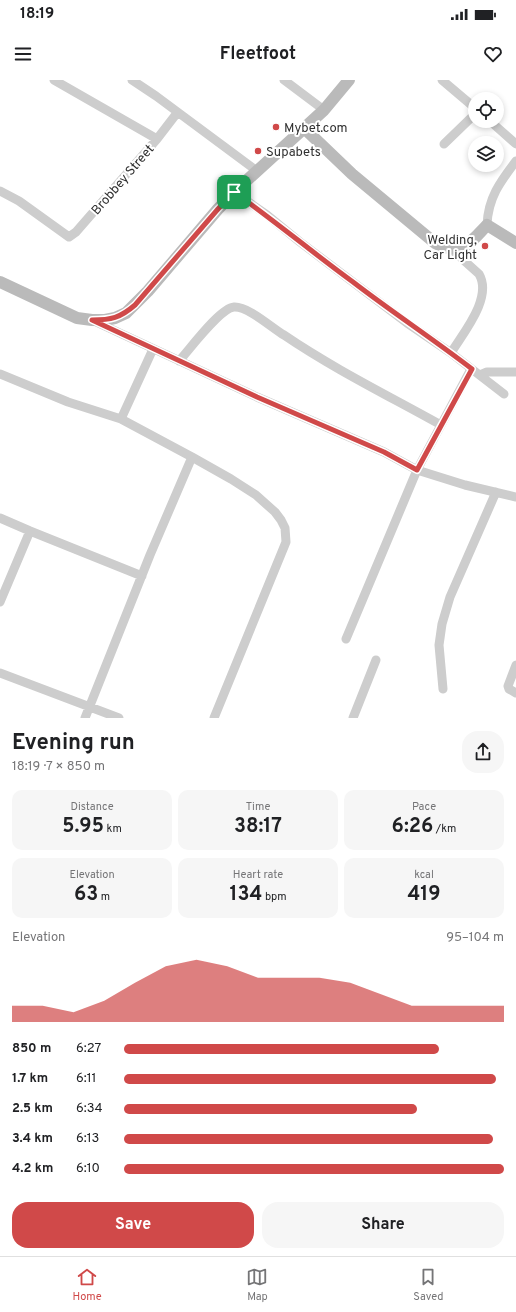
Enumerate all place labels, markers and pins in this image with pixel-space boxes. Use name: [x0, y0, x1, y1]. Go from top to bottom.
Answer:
place label: Mybet.com: [284, 121, 348, 137]
marker: Mybet.com: [271, 122, 281, 132]
place label: Supabets: [266, 145, 321, 161]
marker: Supabets: [253, 146, 263, 156]
pin: [217, 175, 251, 209]
place label: Welding, Car Light: [424, 233, 477, 264]
marker: Welding, Car Light: [480, 241, 490, 251]

